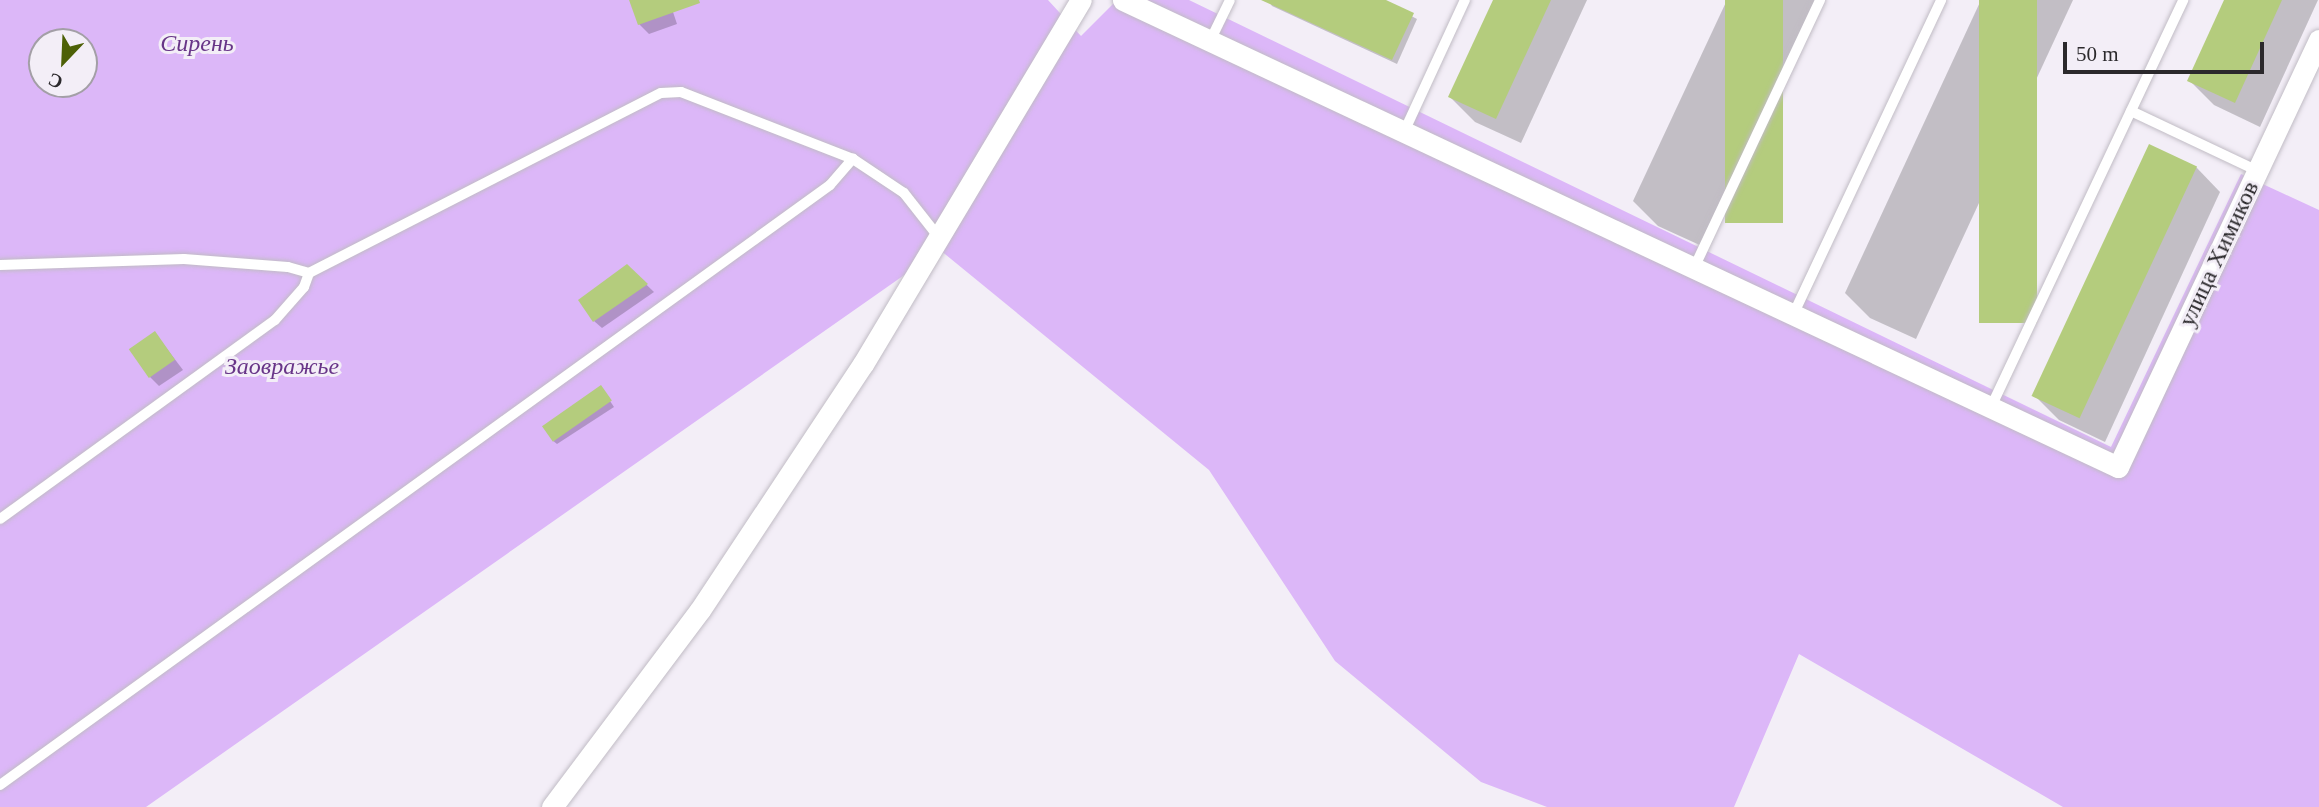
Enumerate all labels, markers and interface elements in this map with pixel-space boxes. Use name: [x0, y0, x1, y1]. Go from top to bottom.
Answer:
north arrow: [28, 28, 98, 98]
scale bar: [2067, 28, 2268, 72]
park label: Сирень: [160, 30, 234, 58]
text: 50 m: [2076, 42, 2119, 66]
text: С: [45, 69, 66, 93]
street label: улица Химиков: [2173, 177, 2265, 331]
park label: Заовражье: [225, 353, 339, 381]

